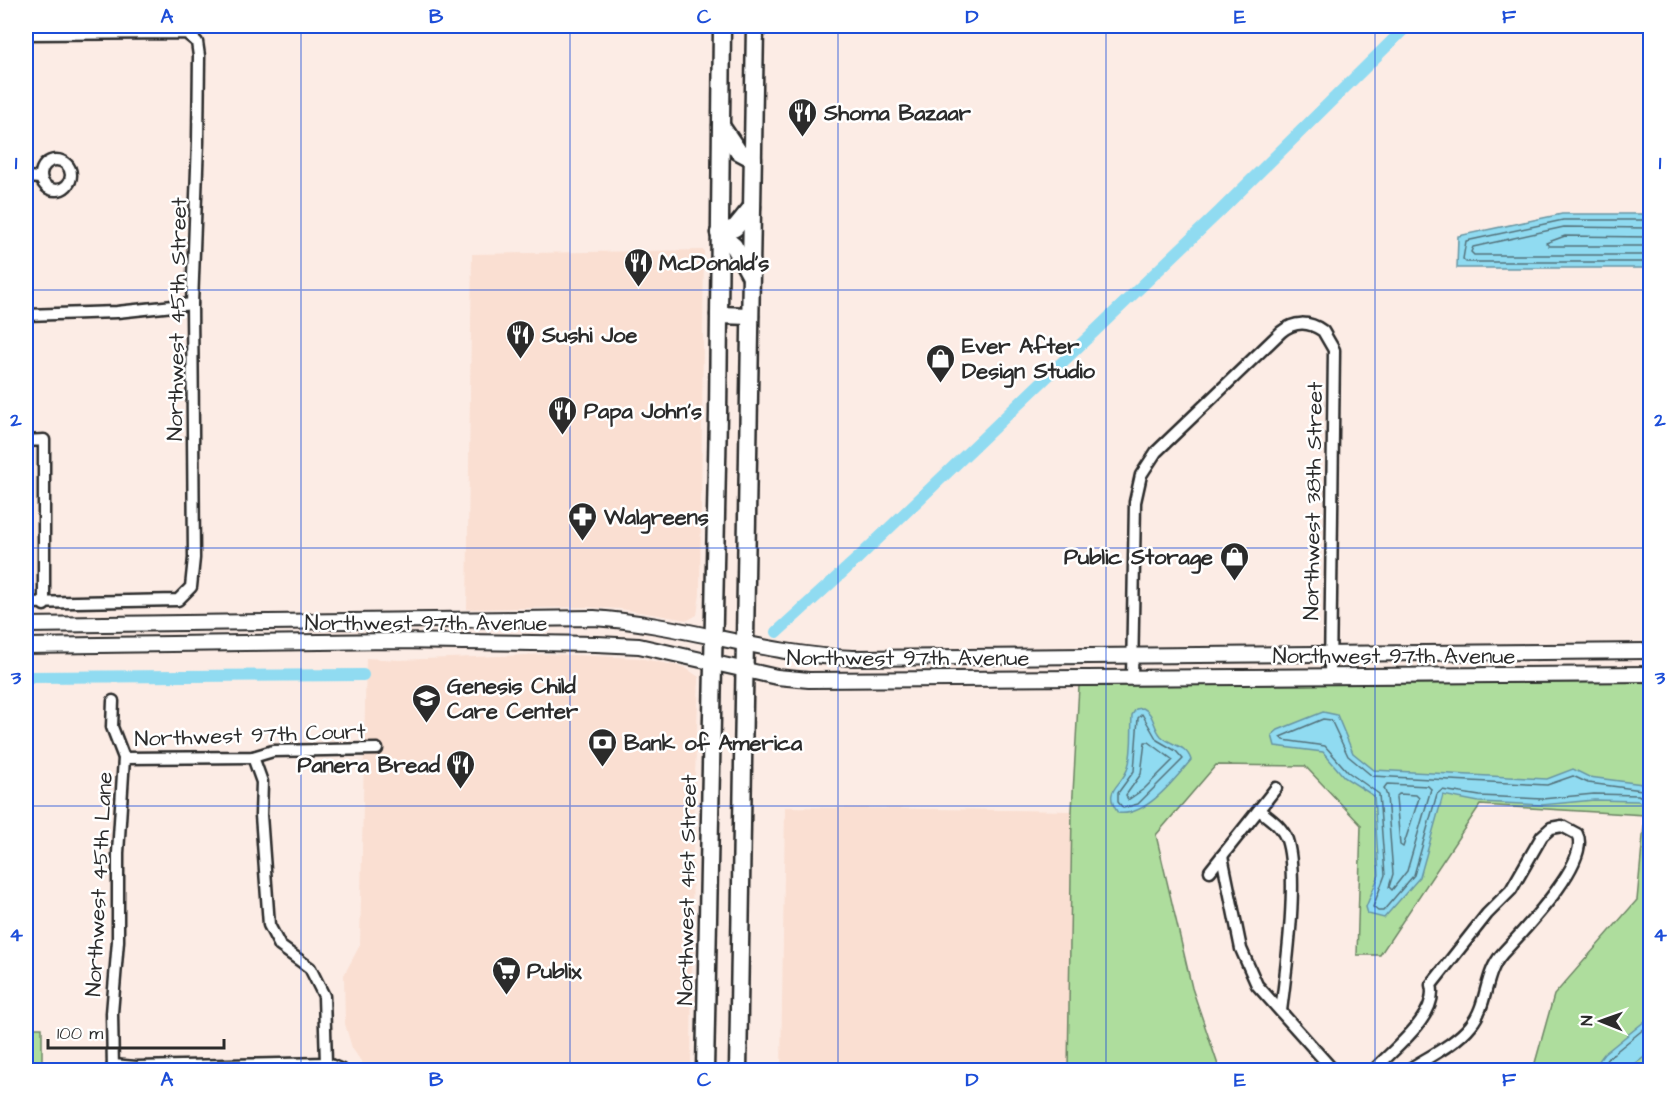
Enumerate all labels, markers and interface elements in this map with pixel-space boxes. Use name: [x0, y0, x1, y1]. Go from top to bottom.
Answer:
text: A: [161, 3, 174, 31]
text: B: [429, 3, 444, 31]
text: C: [697, 3, 712, 31]
text: D: [966, 3, 979, 31]
text: E: [1234, 3, 1246, 31]
text: F: [1502, 3, 1517, 31]
restaurant icon: Shoma Bazaar: [787, 96, 819, 138]
place label: Shoma Bazaar: [823, 98, 972, 129]
text: 1: [15, 149, 18, 177]
text: 1: [1659, 149, 1662, 177]
street label: Northwest 45th Street: [160, 197, 195, 441]
restaurant icon: McDonald's: [622, 246, 654, 288]
place label: McDonald's: [659, 248, 769, 279]
restaurant icon: Sushi Joe: [505, 318, 537, 360]
place label: Sushi Joe: [541, 320, 637, 351]
place label: Ever After Design Studio: [962, 331, 1096, 388]
shop icon: Ever After Design Studio: [925, 342, 957, 384]
street label: Northwest 38th Street: [1296, 381, 1331, 621]
restaurant icon: Papa John's: [547, 394, 579, 436]
place label: Papa John's: [584, 396, 702, 427]
text: 2: [9, 406, 22, 434]
text: 2: [1653, 406, 1666, 434]
pharmacy icon: Walgreens: [567, 500, 599, 542]
place label: Walgreens: [603, 502, 709, 534]
shop icon: Public Storage: [1218, 540, 1250, 582]
place label: Public Storage: [1064, 542, 1213, 574]
street label: Northwest 97th Avenue: [305, 608, 547, 639]
street label: Northwest 97th Avenue: [1273, 641, 1515, 672]
street label: Northwest 97th Avenue: [787, 643, 1029, 674]
text: 3: [10, 664, 22, 692]
text: 3: [1654, 664, 1666, 692]
place label: Genesis Child Care Center: [447, 671, 579, 727]
school or university icon: Genesis Child Care Center: [410, 682, 442, 724]
street label: Northwest 97th Court: [134, 716, 366, 755]
bank icon: Bank of America: [587, 726, 619, 768]
place label: Bank of America: [624, 728, 803, 759]
restaurant icon: Panera Bread: [445, 748, 477, 790]
place label: Panera Bread: [298, 750, 441, 781]
street label: Northwest 45th Lane: [78, 771, 121, 997]
street label: Northwest 41st Street: [670, 774, 705, 1006]
text: 4: [9, 921, 23, 949]
text: 4: [1653, 921, 1667, 949]
supermarket icon: Publix: [490, 954, 522, 996]
place label: Publix: [527, 956, 582, 987]
north arrow: [1571, 991, 1631, 1051]
scale bar: [48, 1012, 224, 1050]
text: N: [1576, 1016, 1598, 1026]
text: 100 m: [57, 1021, 103, 1046]
text: A: [161, 1066, 174, 1094]
text: B: [429, 1066, 444, 1094]
text: C: [697, 1066, 712, 1094]
text: D: [966, 1066, 979, 1094]
text: E: [1234, 1066, 1246, 1094]
text: F: [1502, 1066, 1517, 1094]

